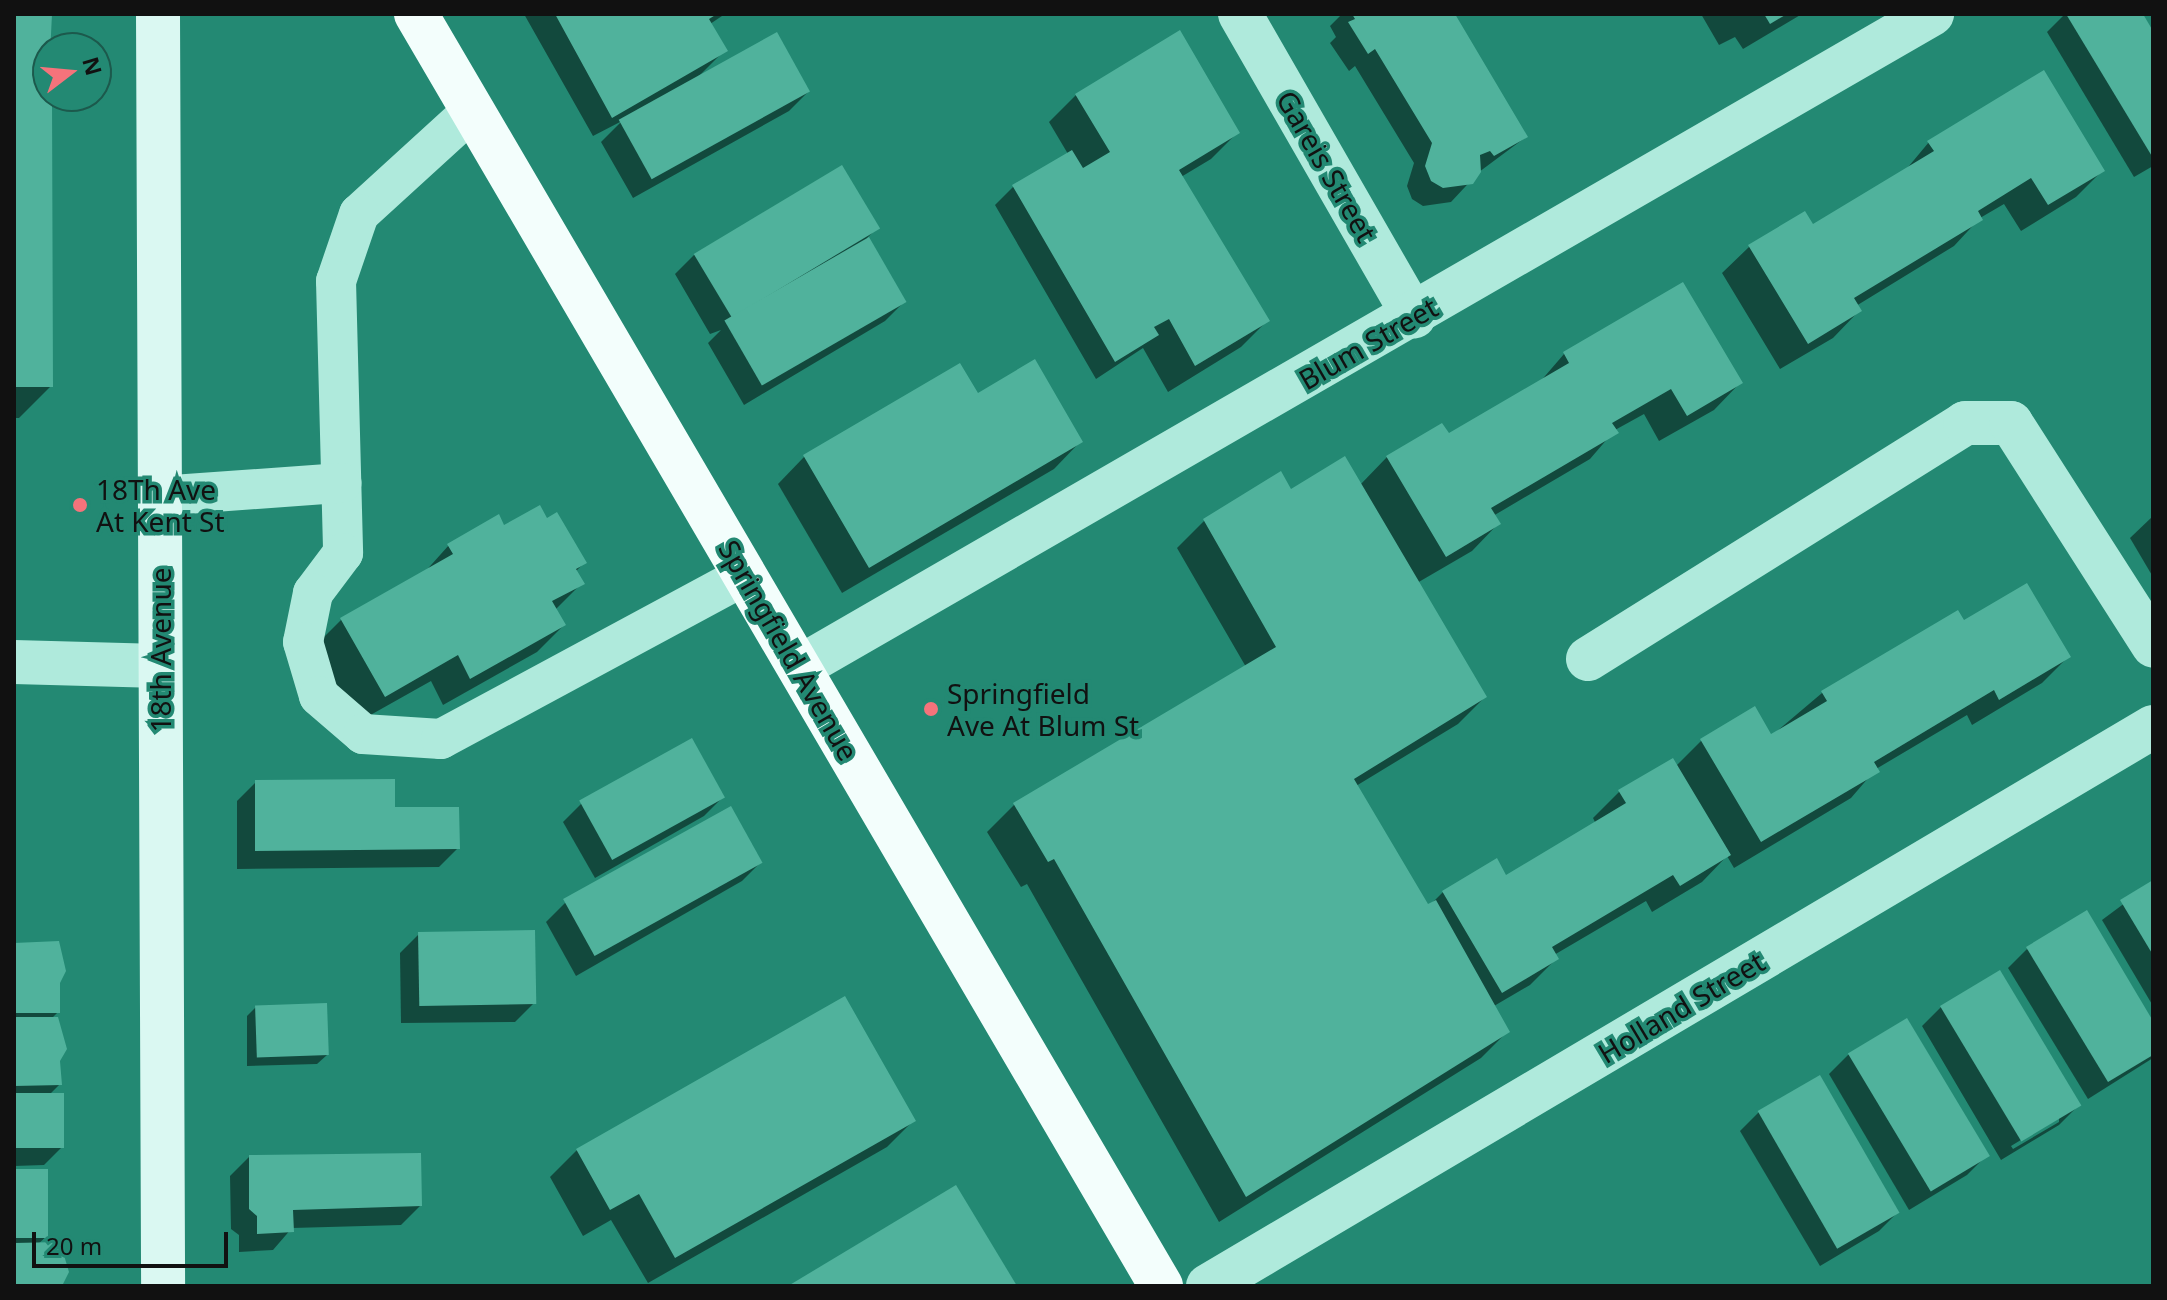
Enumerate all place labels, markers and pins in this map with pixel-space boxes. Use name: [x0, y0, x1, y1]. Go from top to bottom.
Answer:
place label: 18Th Ave At Kent St: [96, 472, 225, 538]
marker: 18Th Ave At Kent St: [71, 496, 89, 514]
place label: Springfield Ave At Blum St: [947, 676, 1139, 742]
marker: Springfield Ave At Blum St: [922, 700, 940, 718]

